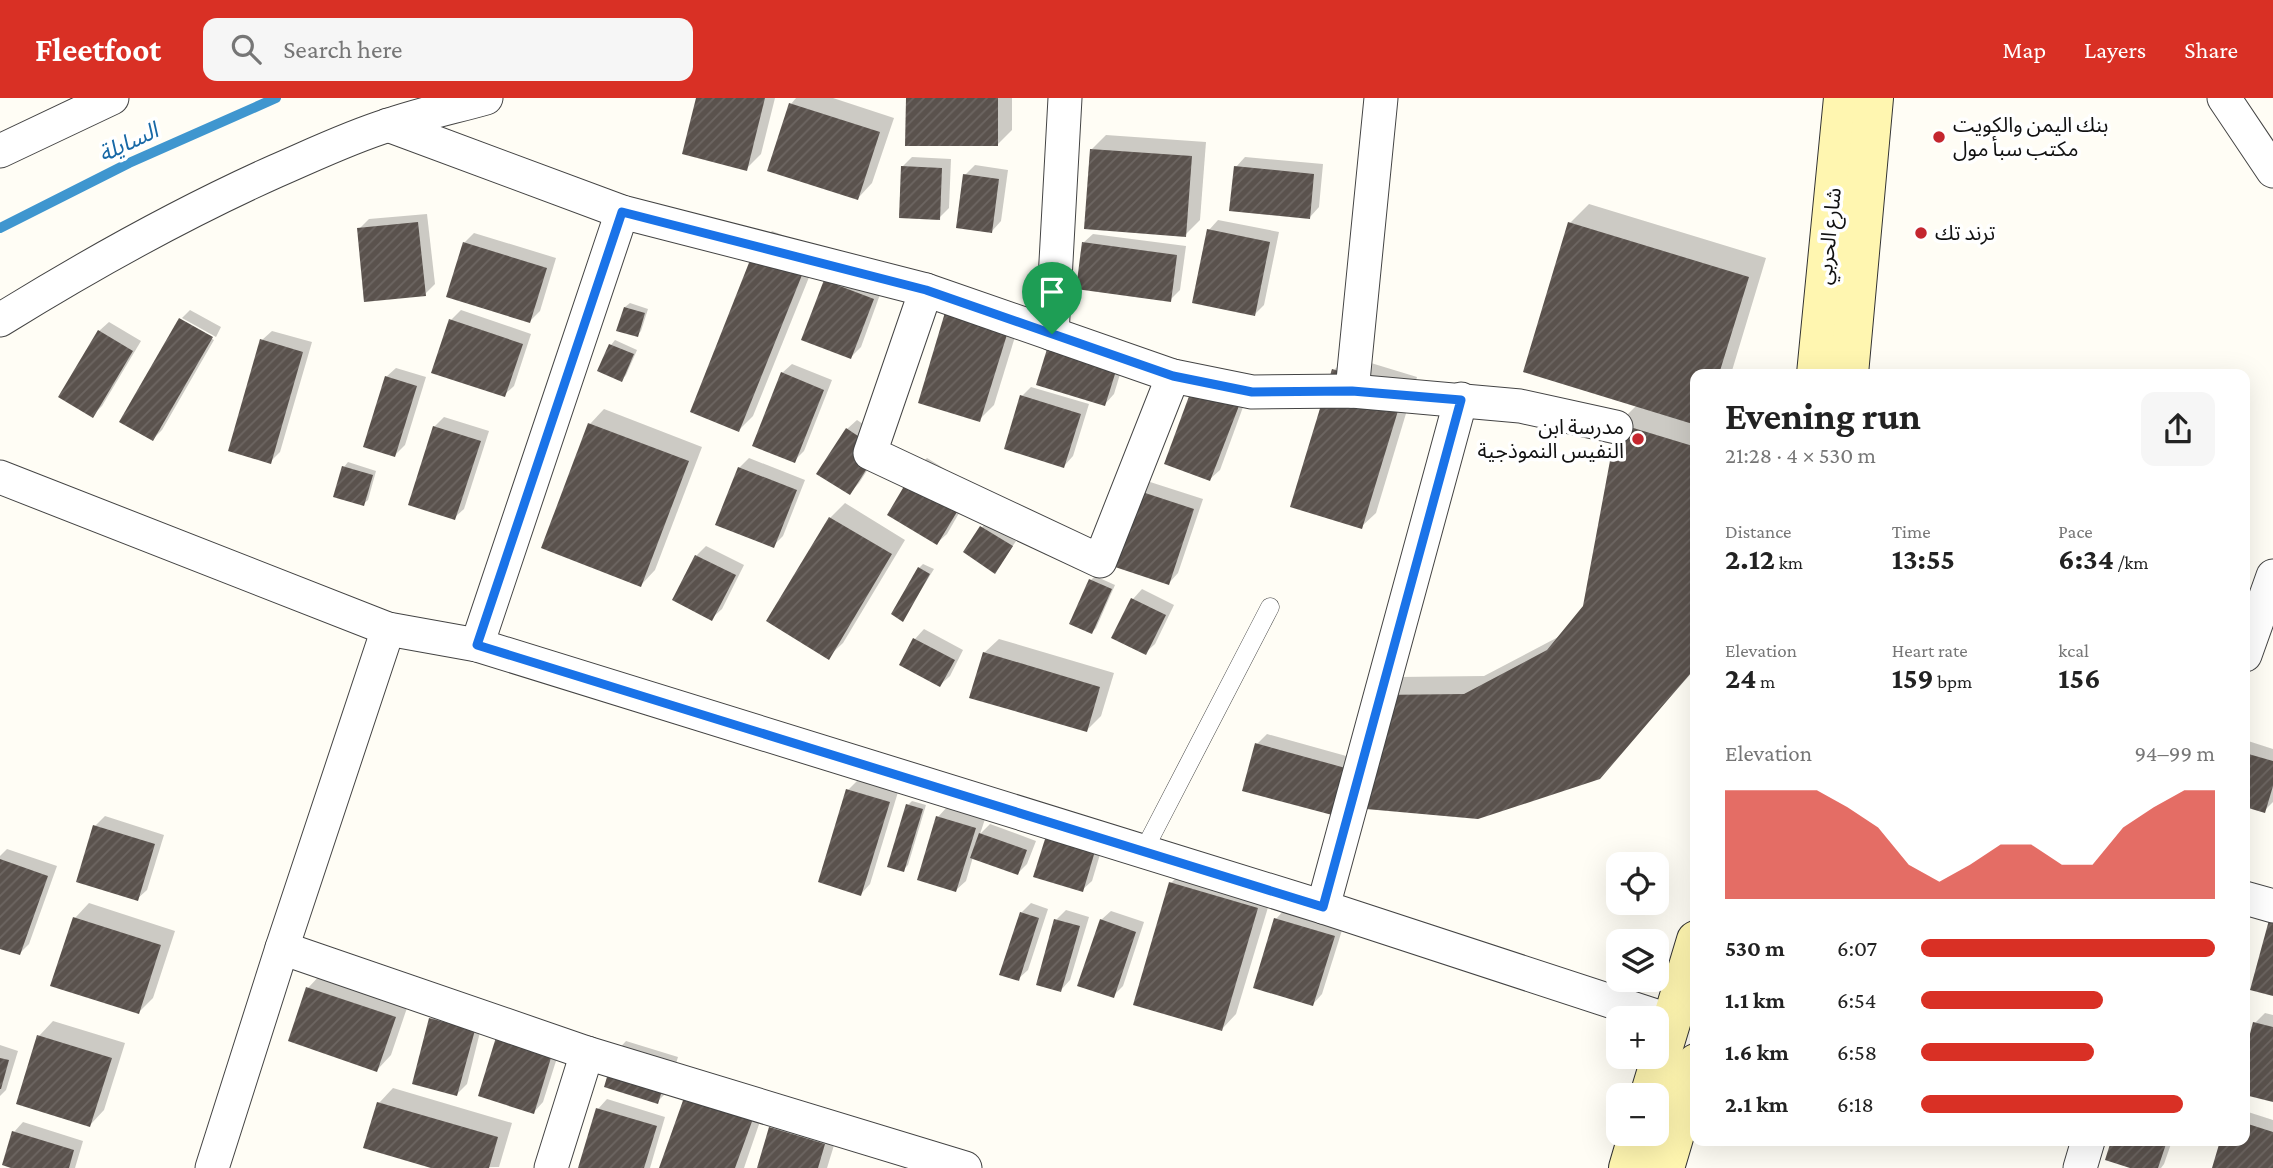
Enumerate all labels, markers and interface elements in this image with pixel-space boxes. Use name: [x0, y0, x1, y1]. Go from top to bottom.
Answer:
search box: [203, 18, 693, 81]
icon: search: [227, 30, 265, 68]
text: Fleetfoot: [35, 31, 161, 68]
text: Search here: [283, 35, 403, 64]
text: Map: [2002, 36, 2046, 63]
text: Layers: [2084, 36, 2146, 63]
text: Share: [2184, 36, 2238, 63]
place label: بنك اليمن والكويت مكتب سبأ مول: [1953, 113, 2109, 161]
water label: السايلة: [94, 116, 164, 167]
marker: بنك اليمن والكويت مكتب سبأ مول: [1931, 129, 1947, 145]
street label: شارع الحربي: [1812, 186, 1850, 286]
place label: ترند تك: [1935, 221, 1995, 245]
marker: ترند تك: [1913, 225, 1929, 241]
pin: [1022, 262, 1082, 334]
icon: arrive: [1033, 273, 1071, 311]
button: share: [2141, 392, 2215, 466]
text: Evening run: [1725, 395, 1921, 437]
place label: مدرسة ابن النفيس النموذجية: [1477, 415, 1624, 463]
marker: مدرسة ابن النفيس النموذجية: [1630, 431, 1646, 447]
text: 21:28 · 4 × 530 m: [1725, 442, 1876, 468]
text: Distance: [1725, 521, 1791, 542]
text: Time: [1892, 521, 1931, 542]
text: Pace: [2058, 521, 2093, 542]
text: 2.12: [1725, 542, 1775, 575]
text: 13:55: [1892, 542, 1955, 575]
text: 6:34: [2058, 542, 2114, 575]
text: km: [1775, 552, 1803, 573]
text: /km: [2114, 552, 2149, 573]
text: Elevation: [1725, 640, 1797, 661]
text: Heart rate: [1892, 640, 1968, 661]
text: kcal: [2058, 640, 2089, 661]
text: 24: [1725, 661, 1756, 694]
text: 159: [1892, 661, 1934, 694]
text: 156: [2058, 661, 2101, 694]
text: m: [1756, 671, 1775, 692]
text: bpm: [1934, 671, 1972, 692]
text: Elevation: [1725, 740, 1812, 766]
text: 94–99 m: [2134, 740, 2215, 766]
map controls: [1606, 852, 1669, 1146]
button: locate: [1606, 852, 1669, 915]
button: layers: [1606, 929, 1669, 992]
text: 530 m: [1725, 935, 1785, 961]
text: 6:07: [1837, 935, 1877, 961]
text: 1.1 km: [1725, 987, 1785, 1013]
text: 6:54: [1837, 987, 1877, 1013]
button: +: [1606, 1006, 1669, 1069]
text: 1.6 km: [1725, 1039, 1789, 1065]
text: 6:58: [1837, 1039, 1877, 1065]
button: −: [1606, 1083, 1669, 1146]
text: 2.1 km: [1725, 1091, 1788, 1117]
text: 6:18: [1837, 1091, 1874, 1117]

